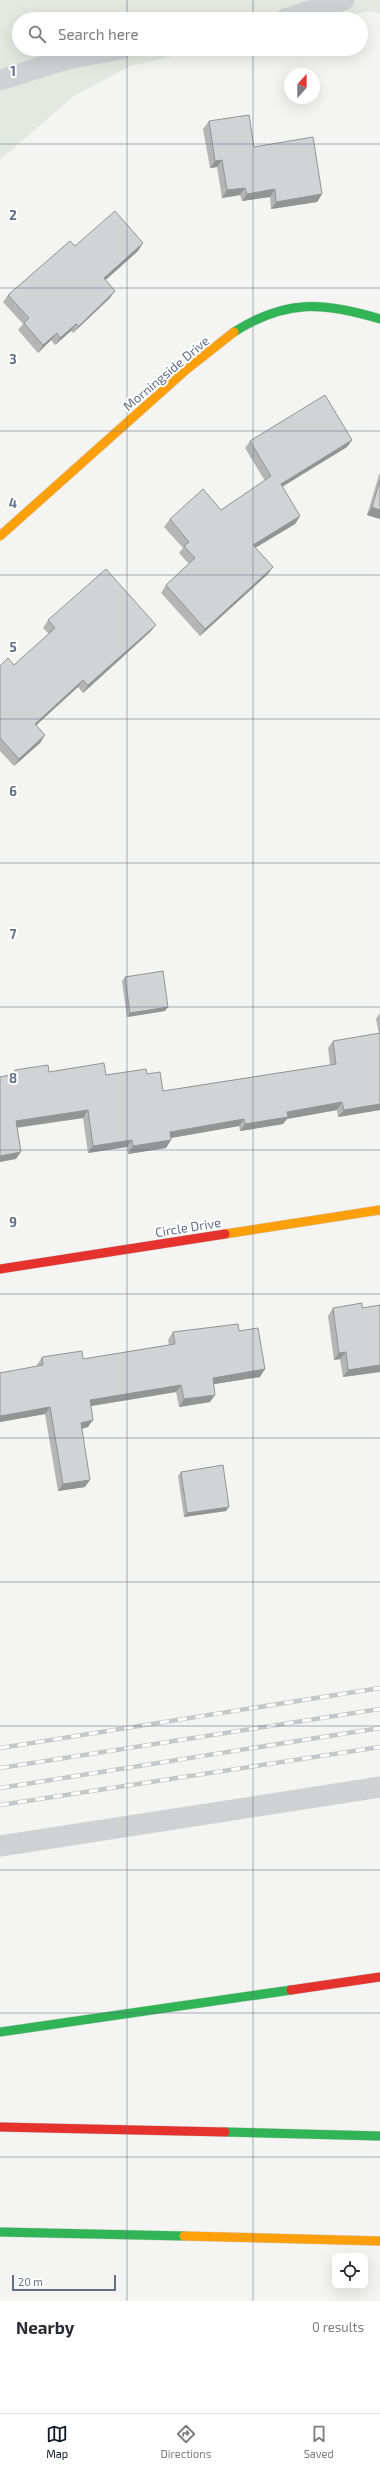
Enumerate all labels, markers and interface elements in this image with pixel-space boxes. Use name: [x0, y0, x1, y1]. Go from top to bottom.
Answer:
search box: [12, 12, 368, 56]
icon: search: [26, 23, 48, 45]
text: Search here: [58, 25, 139, 43]
text: 1: [10, 63, 16, 79]
north arrow: [284, 68, 320, 104]
text: 2: [9, 207, 17, 223]
street label: Morningside Drive: [120, 332, 212, 414]
text: 3: [9, 351, 17, 367]
text: 4: [9, 495, 17, 511]
text: 5: [9, 639, 17, 655]
text: 6: [9, 783, 17, 799]
text: 7: [10, 926, 17, 942]
text: 8: [9, 1070, 17, 1086]
text: 9: [9, 1214, 17, 1230]
street label: Circle Drive: [154, 1214, 222, 1240]
map controls: [332, 2253, 368, 2289]
button: locate: [332, 2253, 368, 2289]
scale bar: [12, 2273, 116, 2292]
text: 20 m: [18, 2275, 43, 2288]
text: Nearby: [16, 2317, 74, 2337]
text: 0 results: [312, 2319, 364, 2335]
tab: Map: [46, 2423, 68, 2460]
tab: Directions: [161, 2423, 211, 2460]
tab: Saved: [304, 2423, 334, 2460]

